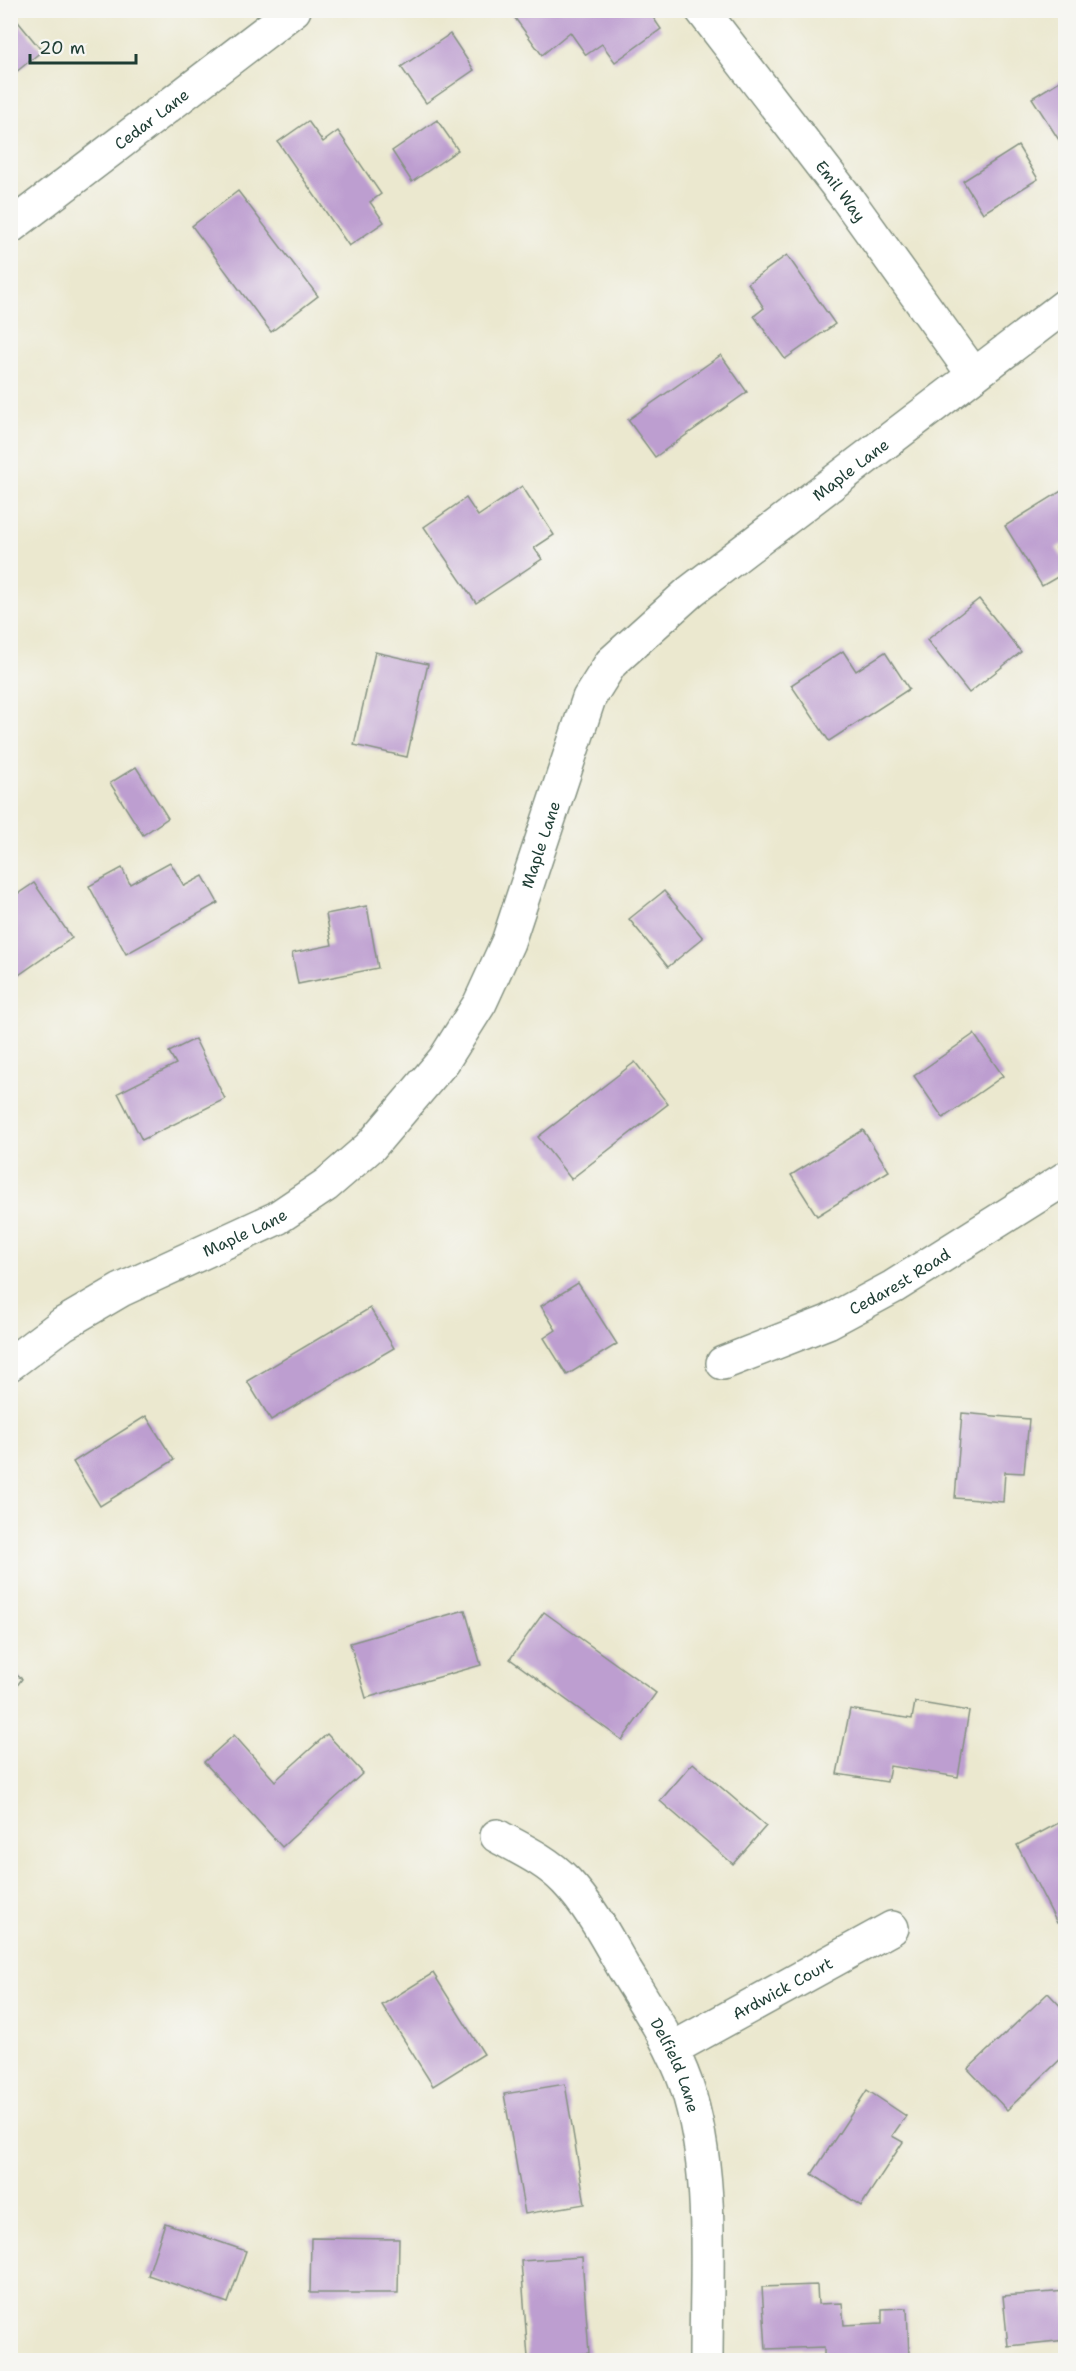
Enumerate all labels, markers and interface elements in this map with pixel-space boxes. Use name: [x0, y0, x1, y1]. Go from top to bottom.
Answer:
scale bar: [30, 27, 136, 65]
text: 20 m: [39, 36, 85, 60]
street label: Cedar Lane: [110, 84, 193, 155]
street label: Emil Way: [811, 156, 870, 226]
street label: Maple Lane: [808, 434, 893, 506]
street label: Maple Lane: [517, 798, 565, 891]
street label: Maple Lane: [199, 1204, 291, 1262]
street label: Cedarest Road: [845, 1244, 954, 1320]
street label: Ardwick Court: [729, 1953, 836, 2025]
street label: Delfield Lane: [645, 2014, 704, 2115]

